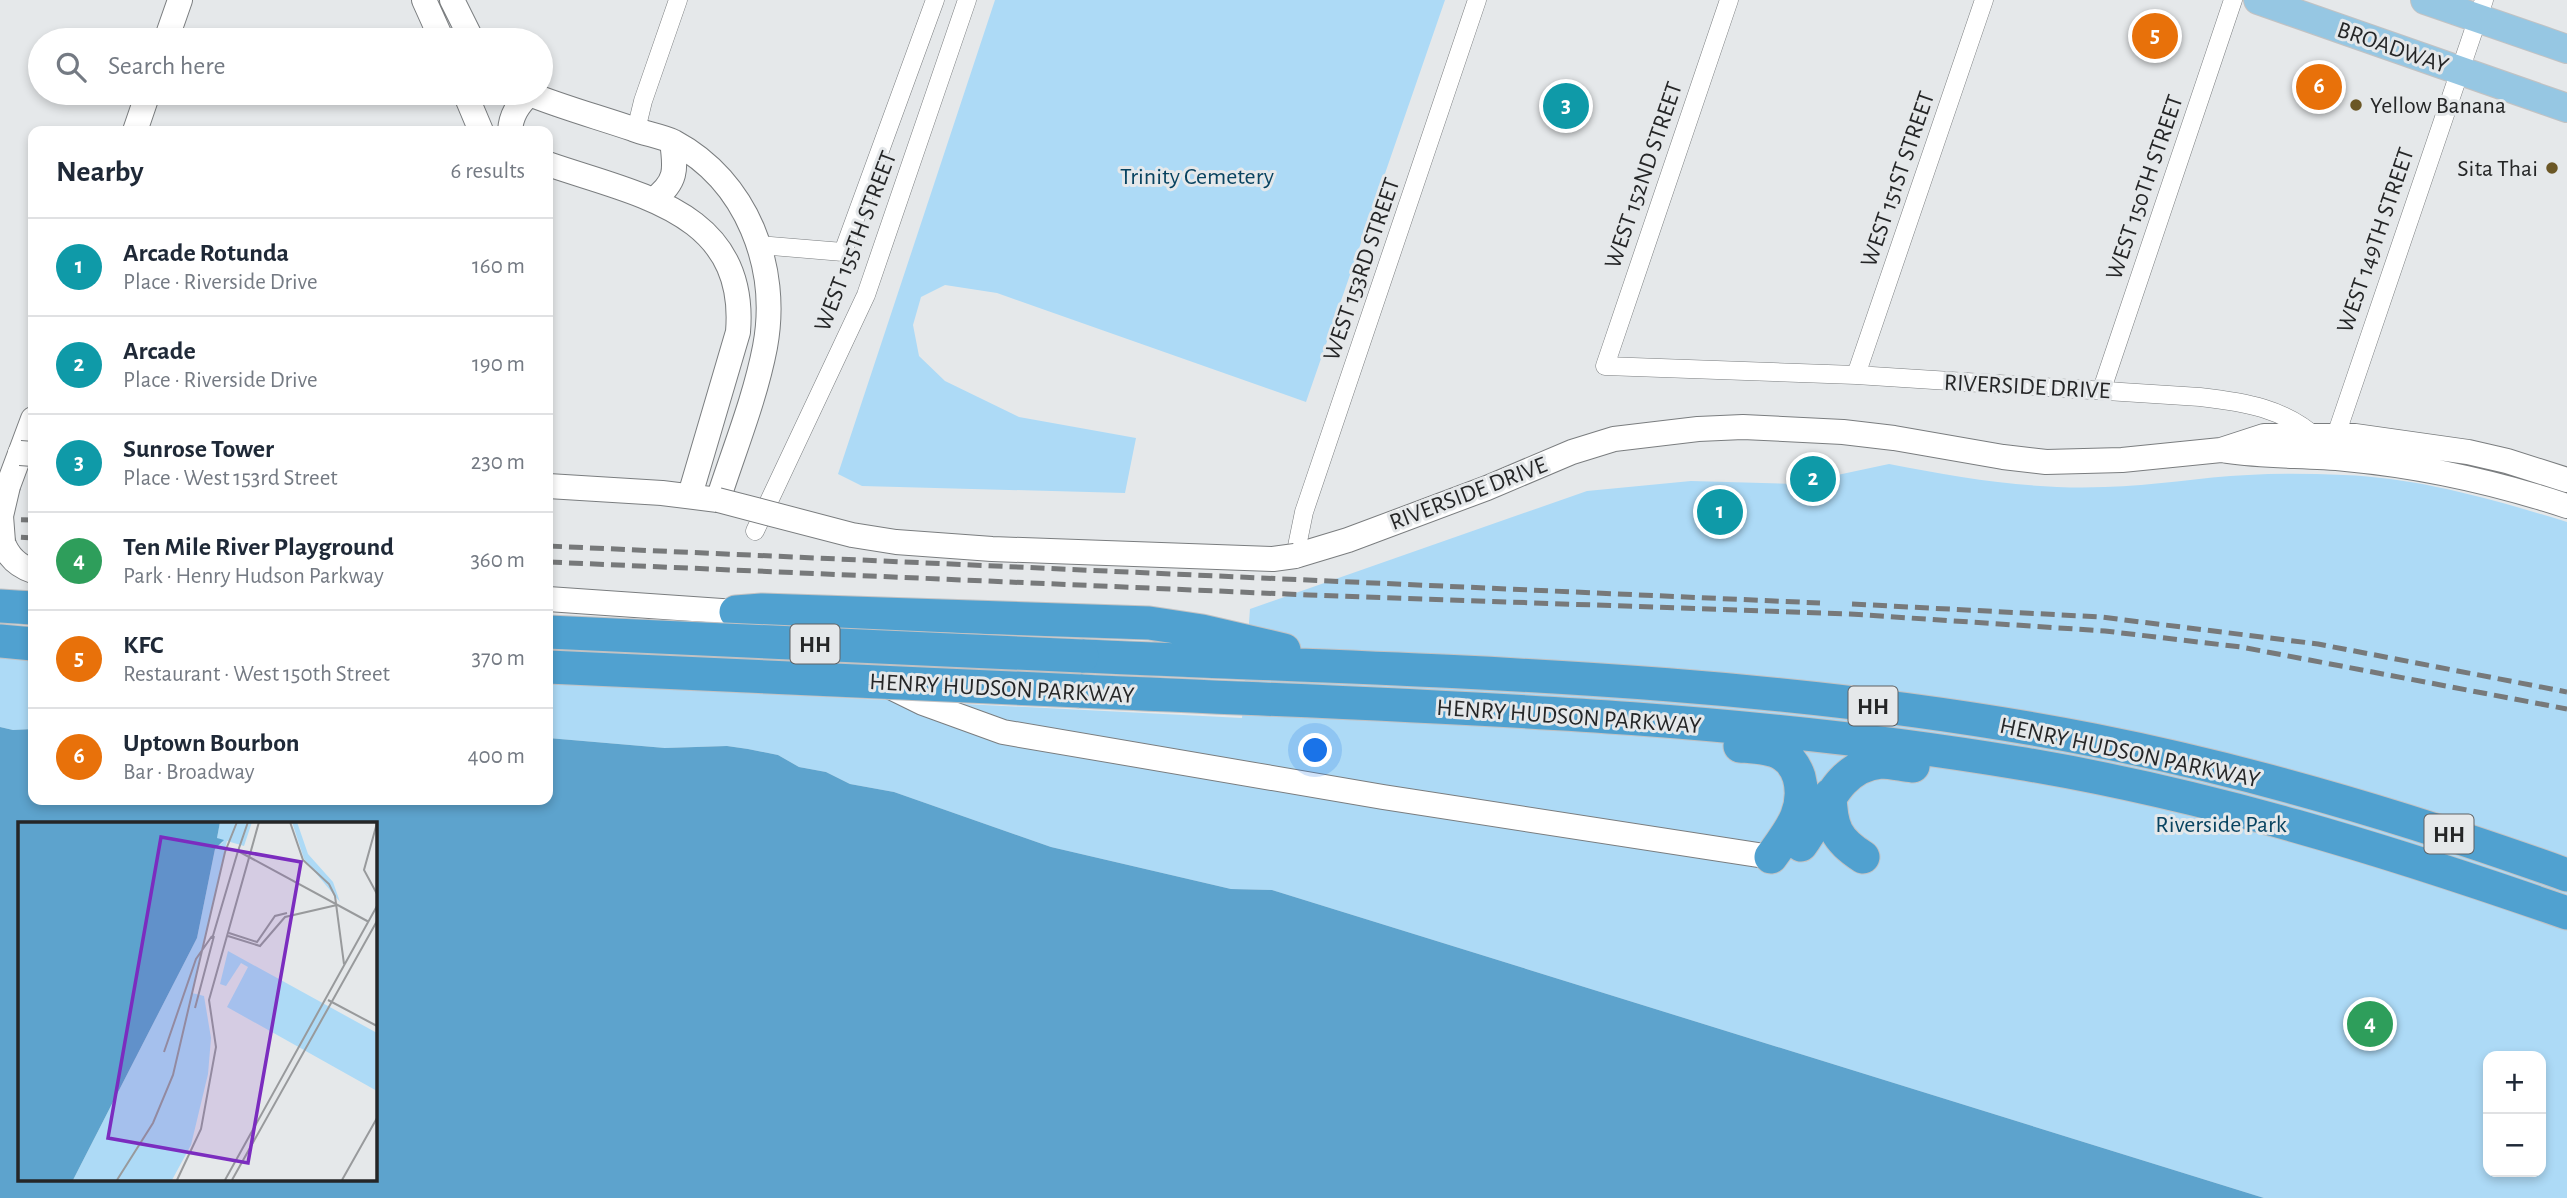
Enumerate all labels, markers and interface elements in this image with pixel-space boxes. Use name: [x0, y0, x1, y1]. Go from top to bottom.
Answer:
pin: 5: [2132, 10, 2178, 62]
street label: BROADWAY: [2334, 18, 2452, 78]
search box: [28, 28, 553, 105]
icon: search: [52, 48, 90, 86]
text: Search here: [108, 53, 226, 79]
pin: 6: [2296, 61, 2342, 113]
street label: WEST 152ND STREET: [1601, 79, 1687, 272]
pin: 3: [1543, 80, 1589, 132]
street label: WEST 151ST STREET: [1857, 88, 1939, 270]
street label: WEST 150TH STREET: [2102, 92, 2188, 283]
place label: Yellow Banana: [2370, 94, 2506, 118]
marker: Yellow Banana: [2348, 97, 2364, 113]
street label: WEST 149TH STREET: [2333, 145, 2419, 336]
street label: WEST 155TH STREET: [810, 148, 901, 335]
text: Nearby: [56, 157, 144, 187]
place label: Sita Thai: [2457, 157, 2538, 181]
text: 6 results: [451, 160, 525, 183]
marker: Sita Thai: [2544, 160, 2560, 176]
park label: Trinity Cemetery: [1120, 165, 1274, 189]
street label: WEST 153RD STREET: [1319, 175, 1405, 364]
text: Arcade Rotunda: [123, 240, 289, 266]
text: 1: [75, 255, 83, 278]
text: 160 m: [472, 255, 525, 278]
text: Place · Riverside Drive: [123, 271, 318, 294]
text: Arcade: [123, 338, 196, 364]
text: 2: [74, 353, 84, 376]
text: 190 m: [472, 353, 525, 376]
text: Place · Riverside Drive: [123, 369, 318, 392]
street label: RIVERSIDE DRIVE: [1943, 371, 2111, 403]
text: Sunrose Tower: [123, 436, 274, 462]
text: 3: [74, 451, 84, 474]
text: 230 m: [471, 451, 525, 474]
street label: RIVERSIDE DRIVE: [1386, 453, 1551, 535]
pin: 2: [1790, 453, 1836, 505]
text: Place · West 153rd Street: [123, 467, 338, 490]
pin: 1: [1697, 486, 1743, 538]
text: Ten Mile River Playground: [123, 534, 394, 560]
text: 4: [73, 549, 85, 572]
text: 360 m: [470, 549, 525, 572]
text: Park · Henry Hudson Parkway: [123, 565, 384, 588]
road number: HH: [790, 624, 840, 664]
text: KFC: [123, 632, 163, 658]
text: 5: [74, 647, 84, 670]
text: 370 m: [472, 647, 525, 670]
text: Restaurant · West 150th Street: [123, 663, 390, 686]
street label: HENRY HUDSON PARKWAY: [869, 670, 1135, 708]
road number: HH: [1848, 686, 1898, 726]
street label: HENRY HUDSON PARKWAY: [1436, 696, 1702, 738]
street label: HENRY HUDSON PARKWAY: [1997, 714, 2262, 792]
text: Uptown Bourbon: [123, 730, 300, 756]
your location: [1298, 733, 1332, 767]
text: 6: [73, 745, 85, 768]
text: 400 m: [467, 745, 525, 768]
text: Bar · Broadway: [123, 761, 255, 784]
park label: Riverside Park: [2155, 813, 2287, 837]
road number: HH: [2424, 814, 2474, 854]
inset map: [18, 822, 376, 1180]
pin: 4: [2347, 998, 2393, 1050]
map controls: [2483, 1051, 2546, 1177]
button: +: [2483, 1051, 2546, 1114]
button: −: [2483, 1114, 2546, 1177]

